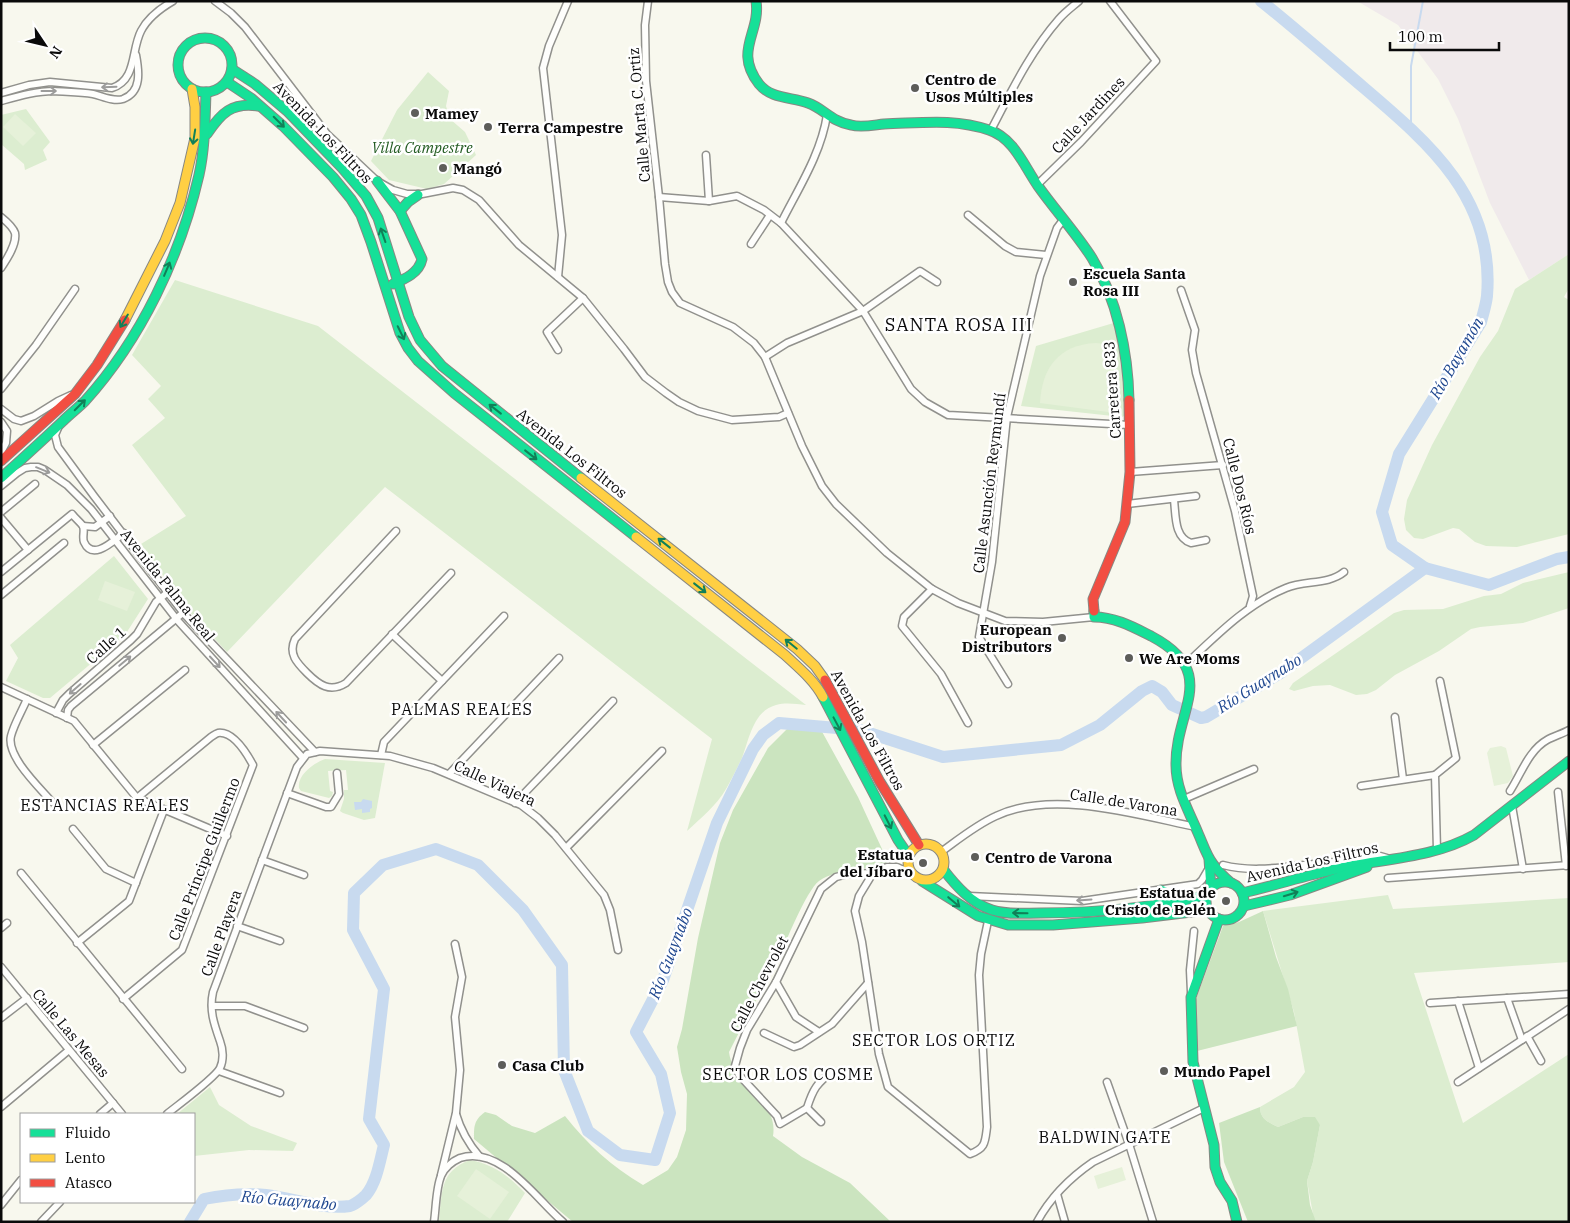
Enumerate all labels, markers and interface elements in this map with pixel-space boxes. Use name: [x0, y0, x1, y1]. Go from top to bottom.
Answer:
north arrow: [20, 20, 70, 70]
scale bar: [1390, 20, 1499, 52]
text: 100 m: [1398, 27, 1443, 46]
text: N: [45, 43, 66, 62]
street label: Calle Marta C. Ortiz: [624, 47, 654, 183]
place label: Centro de Usos Múltiples: [925, 70, 1033, 106]
street label: Calle Jardines: [1047, 72, 1129, 158]
street label: Avenida Los Filtros: [269, 77, 377, 187]
one-way arrow: [102, 82, 118, 91]
marker: Centro de Usos Múltiples: [909, 82, 921, 94]
one-way arrow: [40, 86, 56, 96]
place label: Mamey: [425, 104, 479, 123]
marker: Mamey: [409, 107, 421, 119]
one-way arrow: [273, 116, 285, 128]
place label: Terra Campestre: [498, 118, 623, 137]
marker: Terra Campestre: [482, 121, 494, 133]
one-way arrow: [189, 129, 199, 145]
park label: Villa Campestre: [371, 138, 473, 157]
place label: Mangó: [453, 159, 502, 178]
marker: Mangó: [437, 162, 449, 174]
one-way arrow: [378, 228, 387, 243]
one-way arrow: [162, 262, 172, 277]
place label: Escuela Santa Rosa III: [1083, 264, 1186, 300]
marker: Escuela Santa Rosa III: [1067, 276, 1079, 288]
one-way arrow: [119, 313, 129, 327]
district label: SANTA ROSA III: [885, 313, 1033, 336]
water label: Río Bayamón: [1424, 314, 1487, 403]
one-way arrow: [397, 325, 406, 340]
street label: Carretera 833: [1099, 341, 1125, 439]
street label: Calle Asunción Reymundí: [969, 391, 1010, 574]
one-way arrow: [74, 399, 86, 412]
one-way arrow: [489, 404, 502, 415]
street label: Avenida Los Filtros: [513, 404, 631, 502]
street label: Calle Dos Ríos: [1219, 436, 1261, 536]
one-way arrow: [524, 449, 537, 460]
one-way arrow: [35, 466, 50, 476]
street label: Avenida Palma Real: [117, 525, 219, 645]
one-way arrow: [658, 537, 671, 548]
one-way arrow: [693, 583, 707, 593]
place label: European Distributors: [962, 620, 1052, 656]
street label: Calle 1: [82, 622, 130, 668]
marker: European Distributors: [1056, 632, 1068, 644]
one-way arrow: [785, 638, 798, 649]
place label: We Are Moms: [1139, 649, 1240, 668]
water label: Río Guaynabo: [1212, 649, 1305, 717]
marker: We Are Moms: [1123, 652, 1135, 664]
one-way arrow: [119, 655, 132, 666]
one-way arrow: [209, 655, 221, 668]
street label: Avenida Los Filtros: [827, 666, 909, 794]
one-way arrow: [69, 683, 82, 694]
district label: PALMAS REALES: [391, 699, 533, 719]
one-way arrow: [275, 710, 287, 723]
one-way arrow: [833, 717, 843, 731]
street label: Calle Viajera: [451, 756, 539, 810]
street label: Calle Príncipe Guillermo: [164, 775, 244, 943]
street label: Calle de Varona: [1069, 784, 1179, 820]
district label: ESTANCIAS REALES: [20, 795, 190, 815]
one-way arrow: [884, 814, 894, 828]
street label: Avenida Los Filtros: [1244, 838, 1380, 886]
place label: Estatua del Jíbaro: [840, 845, 913, 881]
place label: Centro de Varona: [985, 848, 1113, 867]
marker: Centro de Varona: [969, 851, 981, 863]
marker: Estatua del Jíbaro: [917, 857, 929, 869]
place label: Estatua de Cristo de Belén: [1105, 883, 1216, 919]
street label: Calle Playera: [197, 887, 245, 979]
one-way arrow: [1283, 888, 1299, 898]
one-way arrow: [1076, 895, 1092, 905]
marker: Estatua de Cristo de Belén: [1220, 895, 1232, 907]
one-way arrow: [948, 896, 961, 907]
water label: Río Guaynabo: [643, 905, 697, 1002]
one-way arrow: [1012, 908, 1028, 918]
street label: Calle Chevrolet: [726, 933, 792, 1035]
street label: Calle Las Mesas: [28, 985, 114, 1081]
district label: SECTOR LOS ORTIZ: [852, 1030, 1016, 1050]
place label: Casa Club: [512, 1056, 584, 1075]
marker: Casa Club: [496, 1059, 508, 1071]
place label: Mundo Papel: [1174, 1062, 1270, 1081]
district label: SECTOR LOS COSME: [702, 1064, 874, 1084]
marker: Mundo Papel: [1158, 1065, 1170, 1077]
legend: [20, 1113, 195, 1203]
text: Fluido: [65, 1123, 110, 1142]
district label: BALDWIN GATE: [1038, 1127, 1172, 1147]
text: Lento: [65, 1148, 105, 1167]
text: Atasco: [65, 1173, 112, 1192]
water label: Río Guaynabo: [239, 1186, 338, 1214]

